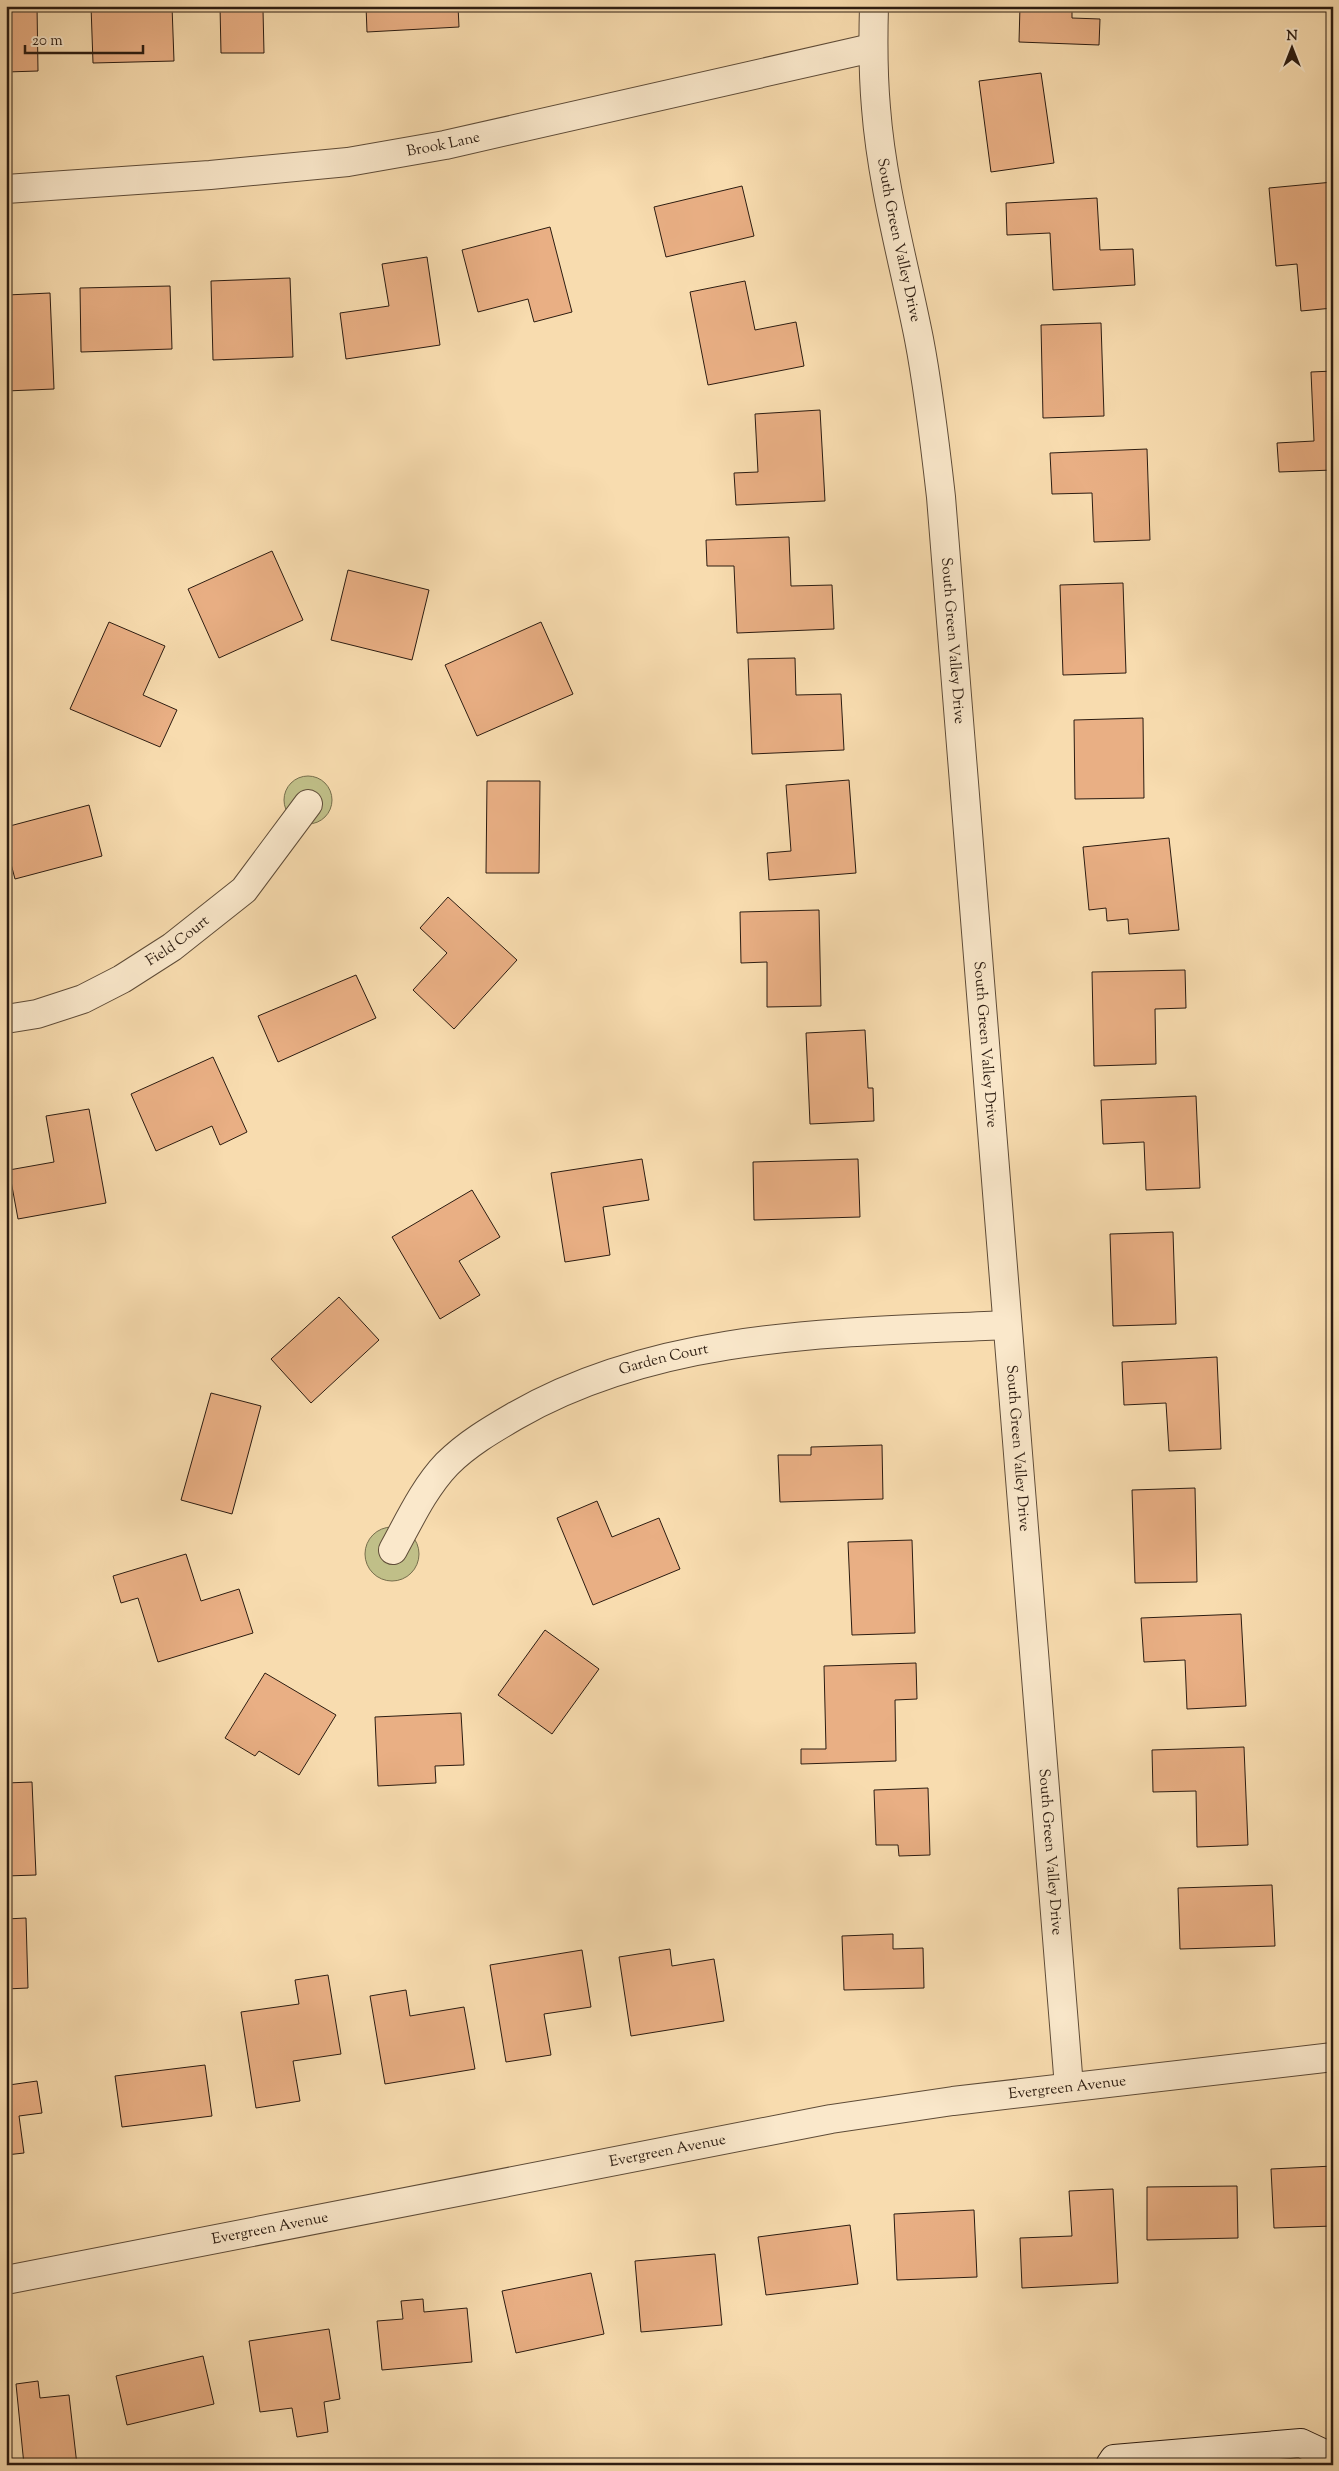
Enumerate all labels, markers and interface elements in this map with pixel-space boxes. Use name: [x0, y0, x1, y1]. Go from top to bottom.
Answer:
scale bar: [25, 22, 142, 54]
north arrow: [1266, 22, 1316, 72]
text: N: [1286, 27, 1298, 47]
text: 20 m: [32, 31, 63, 52]
street label: Brook Lane: [405, 127, 482, 162]
street label: South Green Valley Drive: [871, 156, 926, 324]
street label: South Green Valley Drive: [935, 557, 970, 725]
street label: Field Court: [142, 911, 214, 972]
street label: South Green Valley Drive: [968, 960, 1002, 1128]
street label: Garden Court: [616, 1339, 710, 1381]
street label: South Green Valley Drive: [1000, 1364, 1035, 1532]
street label: South Green Valley Drive: [1033, 1768, 1067, 1936]
street label: Evergreen Avenue: [1007, 2071, 1127, 2105]
street label: Evergreen Avenue: [607, 2129, 728, 2173]
street label: Evergreen Avenue: [210, 2207, 330, 2250]

